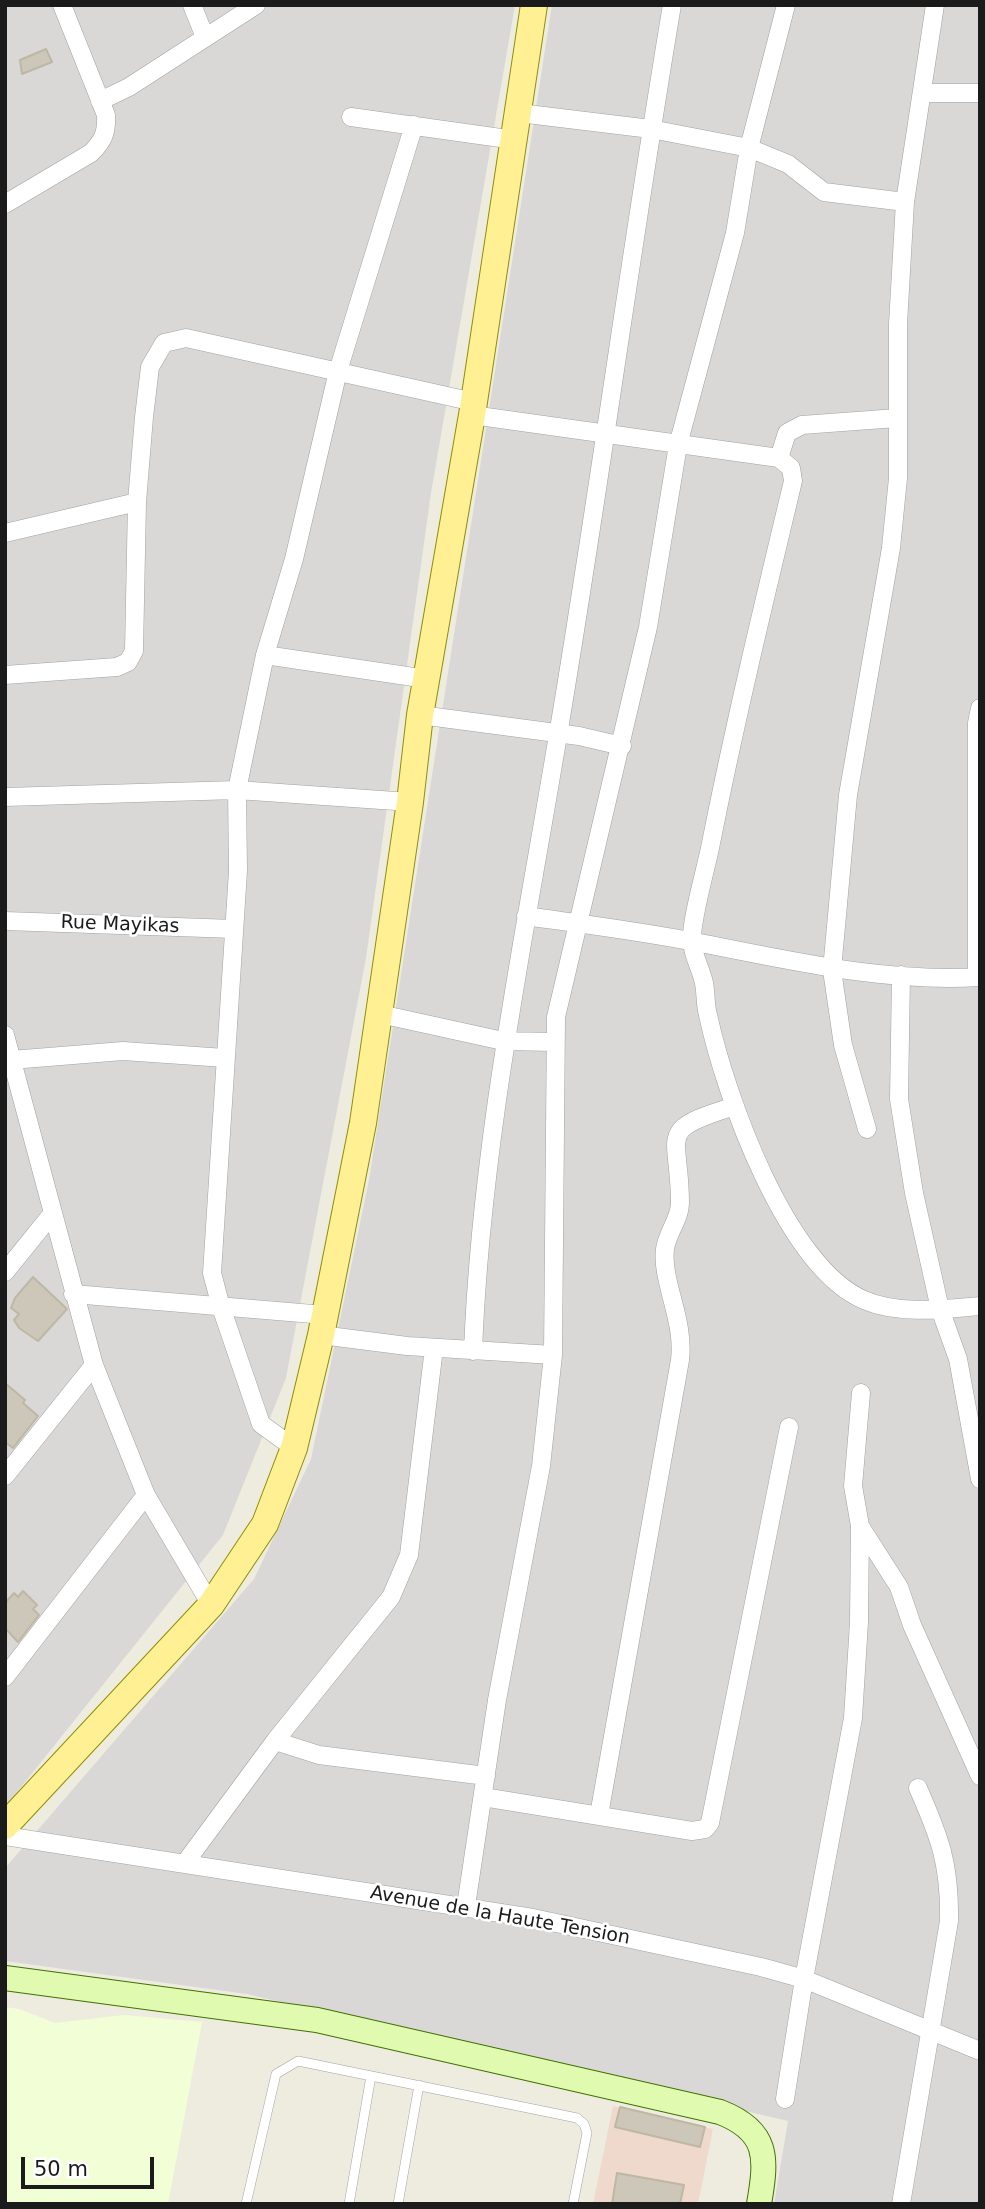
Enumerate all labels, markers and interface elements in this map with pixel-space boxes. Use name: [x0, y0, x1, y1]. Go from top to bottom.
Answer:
street label: Rue Mayikas: [60, 912, 180, 938]
street label: Avenue de la Haute Tension: [368, 1882, 632, 1950]
scale bar: [24, 2142, 158, 2186]
text: 50 m: [34, 2157, 88, 2181]

